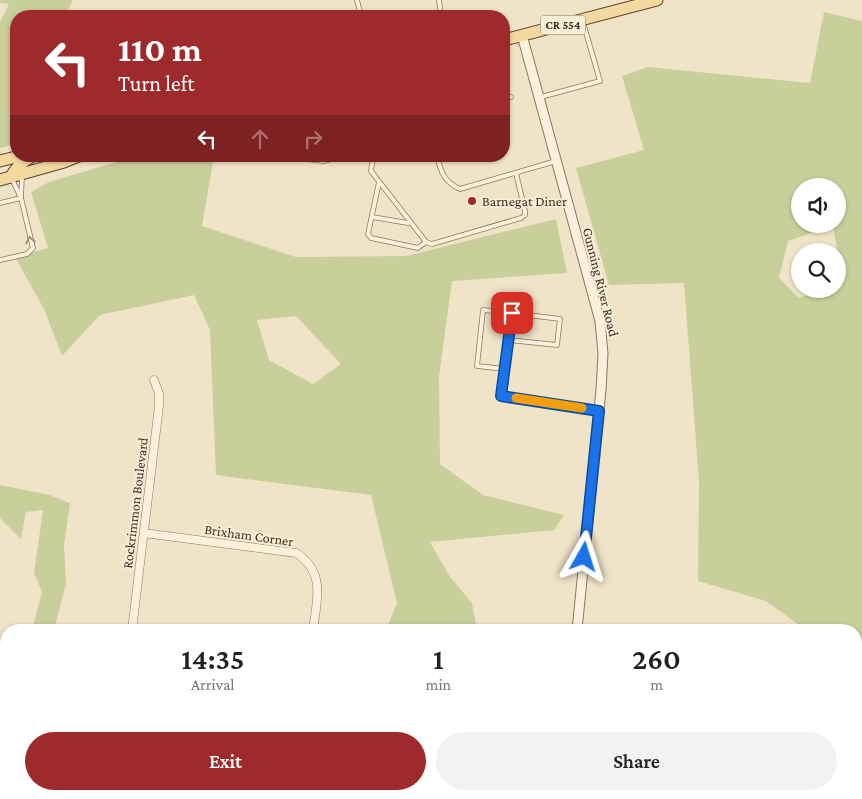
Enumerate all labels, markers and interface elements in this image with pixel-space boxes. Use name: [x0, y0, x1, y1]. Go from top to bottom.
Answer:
road number: CR 554: [540, 16, 586, 34]
icon: left: [35, 30, 100, 95]
text: 110 m: [118, 30, 202, 69]
text: Turn left: [118, 71, 195, 96]
icon: left: [193, 125, 221, 153]
icon: ahead: [246, 125, 274, 153]
icon: right: [299, 125, 327, 153]
map controls: [791, 178, 846, 298]
button: sound: [791, 178, 846, 233]
place label: Barnegat Diner: [482, 193, 567, 209]
marker: Barnegat Diner: [466, 195, 478, 207]
street label: Gunning River Road: [580, 226, 622, 339]
one-way arrow: [26, 236, 36, 245]
button: search: [791, 243, 846, 298]
pin: [491, 292, 533, 334]
icon: arrive: [498, 299, 526, 327]
street label: Rockrimmon Boulevard: [119, 436, 151, 569]
street label: Brixham Corner: [204, 521, 294, 549]
position arrow: [557, 530, 609, 582]
text: 14:35: [181, 642, 244, 675]
text: 1: [433, 642, 444, 675]
text: 260: [632, 642, 681, 675]
text: Arrival: [191, 676, 235, 693]
text: min: [426, 676, 451, 693]
text: m: [650, 676, 663, 693]
button: Exit: [25, 732, 426, 790]
button: Share: [436, 732, 837, 790]

